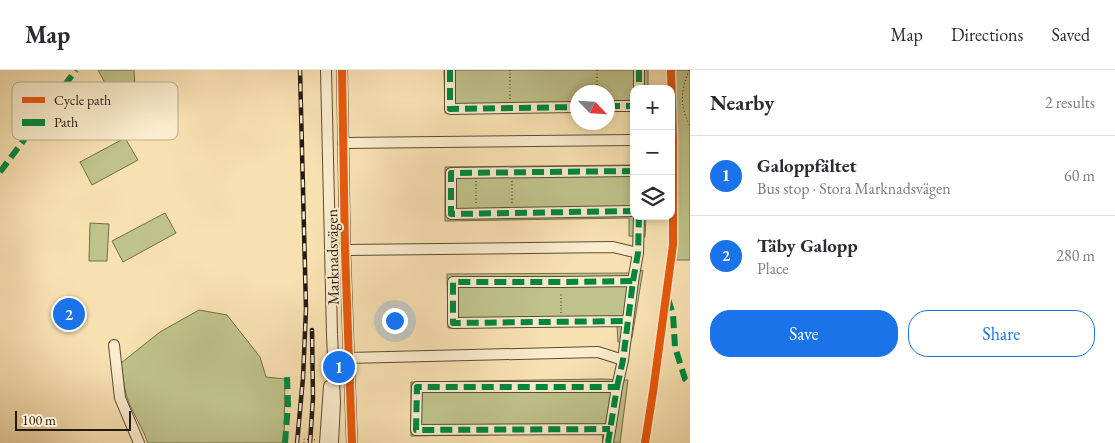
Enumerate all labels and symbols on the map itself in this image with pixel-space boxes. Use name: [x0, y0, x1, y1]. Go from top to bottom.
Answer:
legend: [12, 82, 178, 140]
north arrow: [570, 85, 615, 130]
text: Cycle path: [54, 91, 111, 109]
text: Path: [54, 113, 78, 131]
street label: Marknadsvägen: [321, 208, 344, 305]
pin: 2: [53, 295, 85, 333]
your location: [382, 308, 408, 334]
pin: 1: [323, 348, 355, 386]
scale bar: [15, 408, 131, 431]

